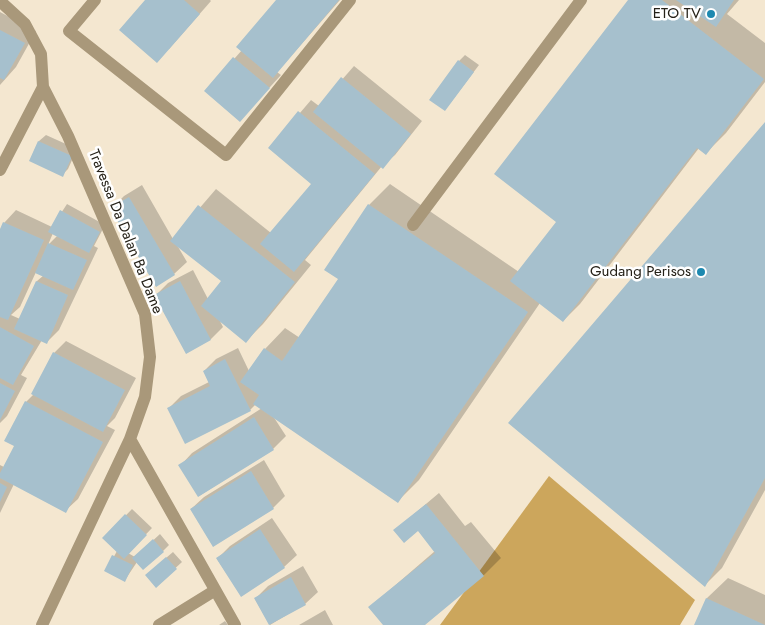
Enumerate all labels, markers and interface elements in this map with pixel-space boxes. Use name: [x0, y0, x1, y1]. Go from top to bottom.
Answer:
place label: ETO TV: [653, 5, 701, 23]
marker: ETO TV: [705, 8, 717, 20]
street label: Travessa Da Dalan Ba Dame: [84, 147, 166, 317]
place label: Gudang Perisos: [590, 263, 691, 281]
marker: Gudang Perisos: [695, 266, 707, 278]

